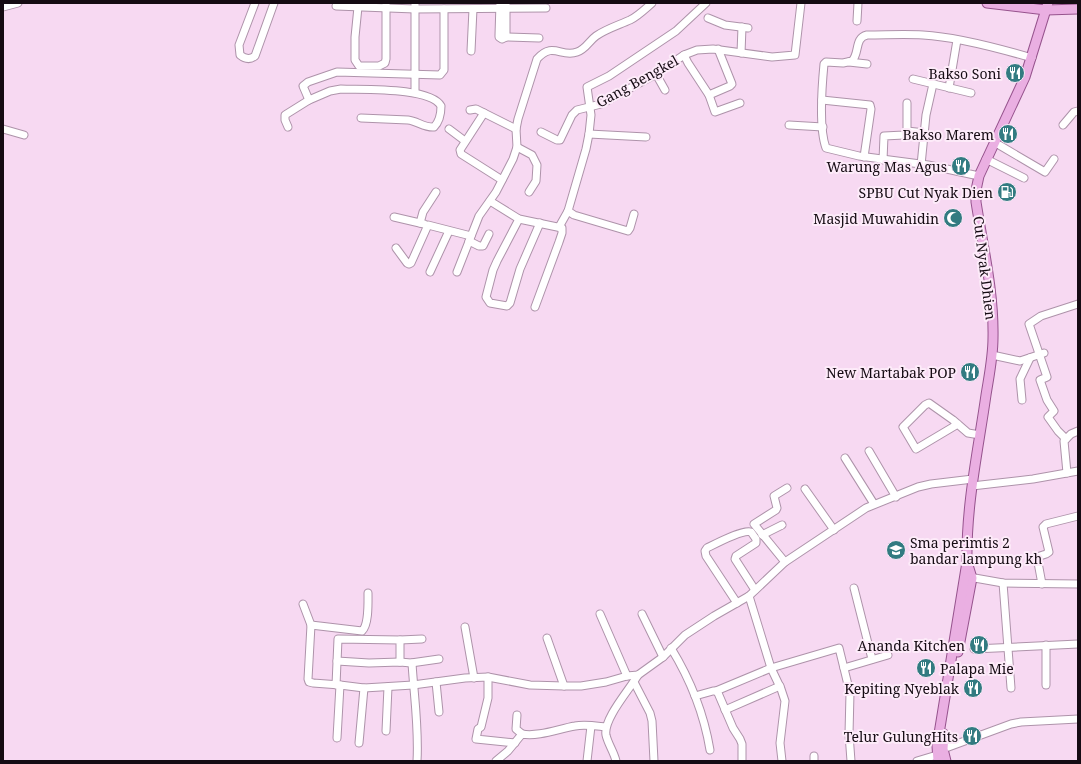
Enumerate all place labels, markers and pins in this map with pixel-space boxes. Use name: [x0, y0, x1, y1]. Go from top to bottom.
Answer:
restaurant icon: Bakso Soni: [1004, 62, 1026, 84]
place label: Bakso Soni: [929, 64, 1002, 83]
restaurant icon: Bakso Marem: [997, 123, 1019, 145]
place label: Bakso Marem: [902, 125, 994, 144]
restaurant icon: Warung Mas Agus: [950, 155, 972, 177]
place label: Warung Mas Agus: [826, 157, 947, 176]
fuel station icon: SPBU Cut Nyak Dien: [996, 181, 1018, 203]
place label: SPBU Cut Nyak Dien: [859, 183, 993, 202]
mosque icon: Masjid Muwahidin: [942, 207, 964, 229]
place label: Masjid Muwahidin: [813, 209, 939, 228]
restaurant icon: New Martabak POP: [959, 361, 981, 383]
place label: New Martabak POP: [826, 363, 956, 382]
place label: Sma perimtis 2 bandar lampung kh: [910, 533, 1043, 568]
school or university icon: Sma perimtis 2 bandar lampung kh: [885, 539, 907, 561]
restaurant icon: Ananda Kitchen: [968, 634, 990, 656]
place label: Ananda Kitchen: [858, 636, 965, 655]
restaurant icon: Palapa Mie: [915, 657, 937, 679]
place label: Palapa Mie: [940, 659, 1014, 678]
restaurant icon: Kepiting Nyeblak: [962, 677, 984, 699]
place label: Kepiting Nyeblak: [844, 679, 960, 698]
restaurant icon: Telur GulungHits: [961, 725, 983, 747]
place label: Telur GulungHits: [844, 727, 958, 746]

